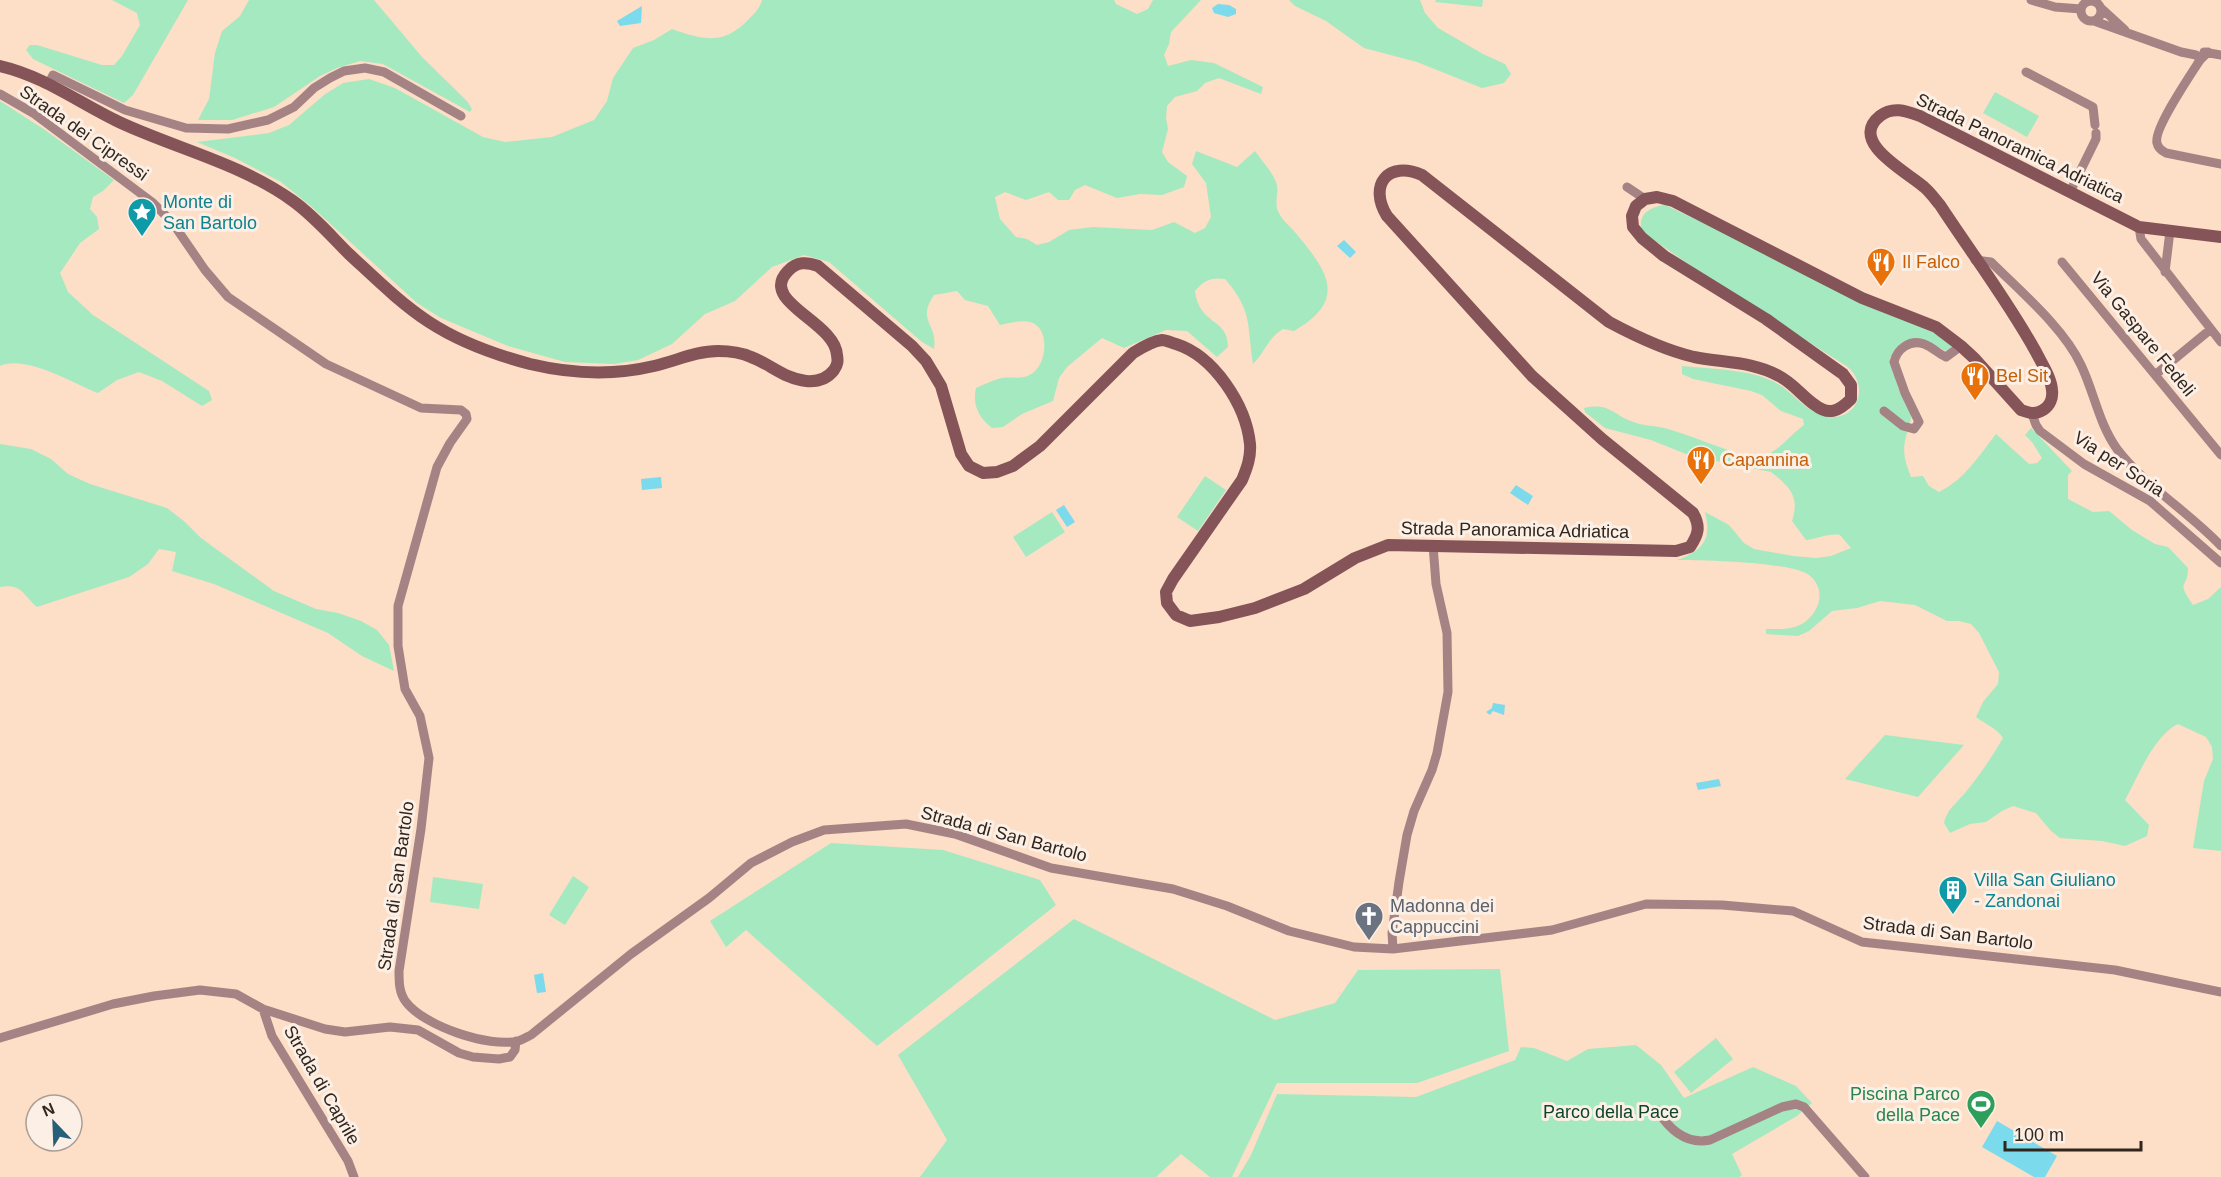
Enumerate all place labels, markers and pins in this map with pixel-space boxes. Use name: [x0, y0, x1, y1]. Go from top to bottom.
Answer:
place label: Monte di San Bartolo: [163, 192, 257, 233]
place icon: Monte di San Bartolo: [126, 196, 158, 238]
restaurant icon: Il Falco: [1865, 246, 1897, 288]
place label: Il Falco: [1902, 252, 1960, 272]
restaurant icon: Bel Sit: [1959, 360, 1991, 402]
place label: Bel Sit: [1996, 366, 2048, 386]
restaurant icon: Capannina: [1685, 444, 1717, 486]
place label: Capannina: [1722, 450, 1810, 470]
place label: Villa San Giuliano - Zandonai: [1974, 870, 2116, 911]
building icon: Villa San Giuliano - Zandonai: [1937, 874, 1969, 916]
place label: Madonna dei Cappuccini: [1390, 896, 1494, 937]
church icon: Madonna dei Cappuccini: [1353, 900, 1385, 942]
place label: Piscina Parco della Pace: [1850, 1084, 1960, 1125]
sports icon: Piscina Parco della Pace: [1965, 1088, 1997, 1130]

